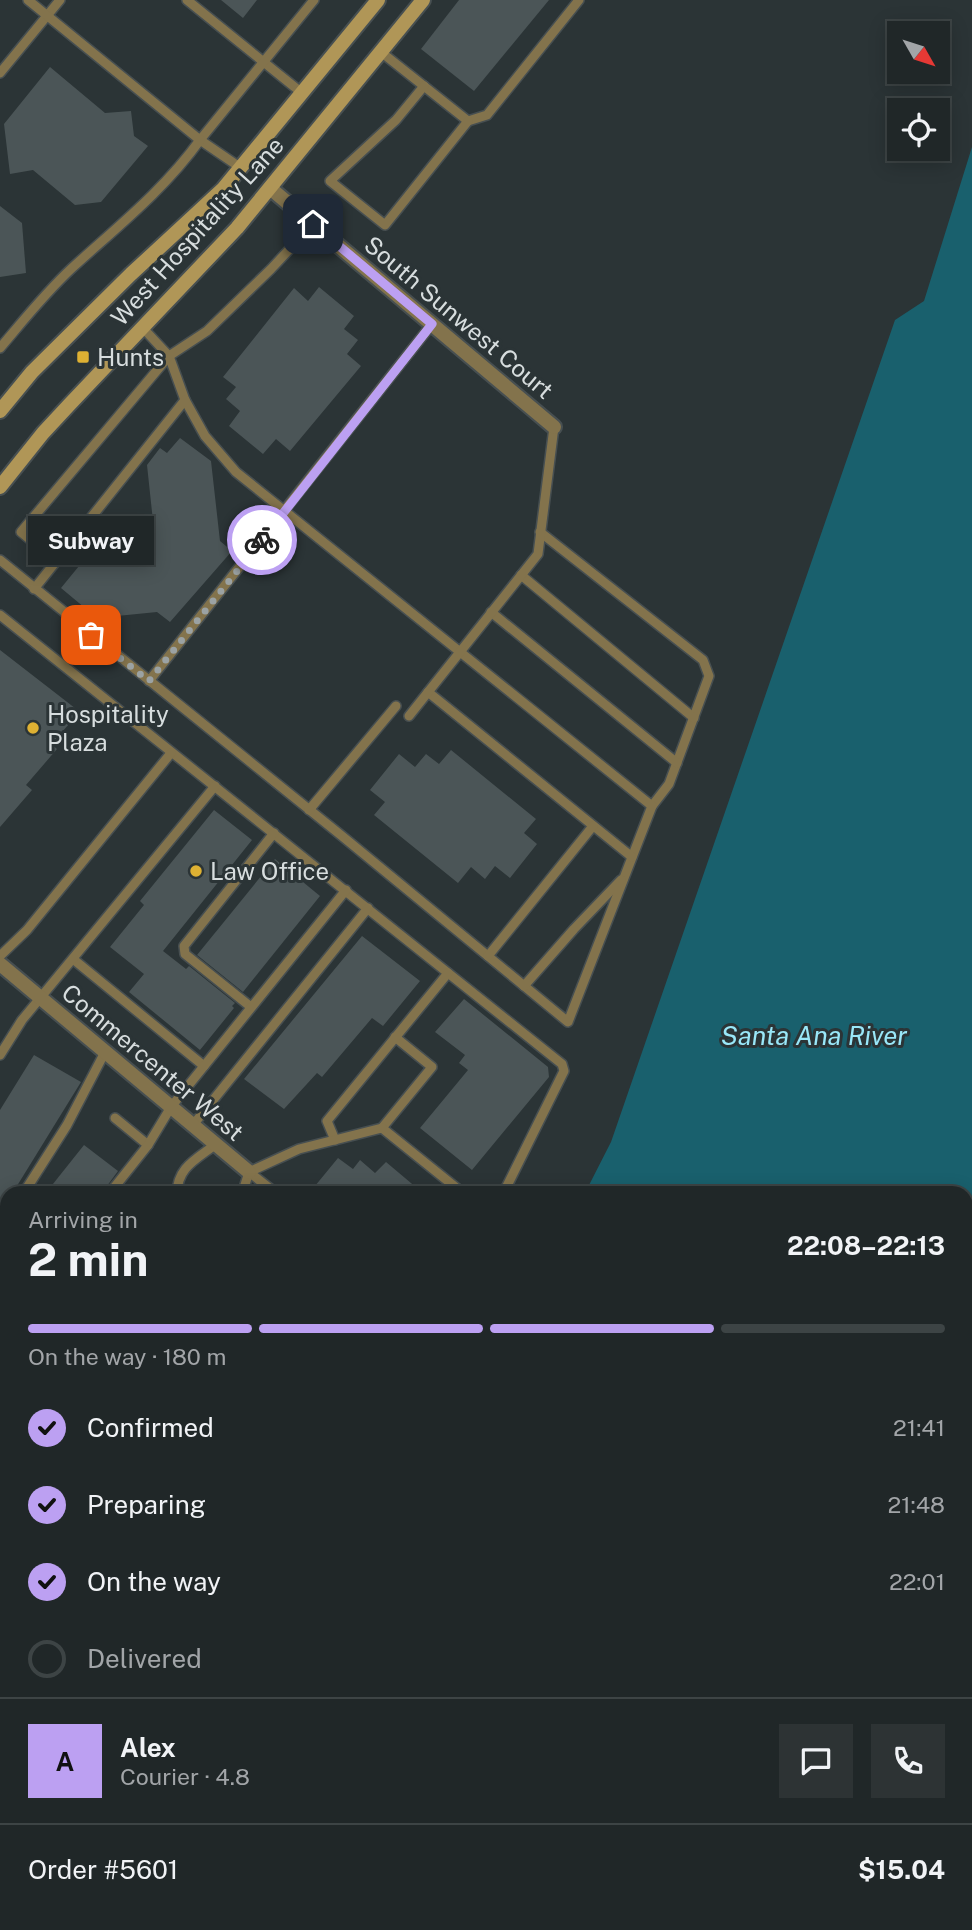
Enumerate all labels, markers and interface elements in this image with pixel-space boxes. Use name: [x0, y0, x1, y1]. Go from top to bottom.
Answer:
north arrow: [887, 21, 950, 84]
map controls: [887, 21, 950, 161]
button: locate: [887, 98, 950, 161]
street label: West Hospitality Lane: [105, 131, 289, 331]
pin: [283, 194, 343, 254]
icon: home: [294, 205, 332, 243]
street label: South Sunwest Court: [359, 230, 559, 404]
place label: Hunts: [97, 343, 164, 371]
marker: Hunts: [75, 349, 91, 365]
courier: [227, 505, 297, 575]
callout: Subway: [28, 516, 154, 565]
icon: bike: [243, 521, 281, 559]
text: Subway: [48, 527, 134, 554]
pin: [61, 605, 121, 665]
icon: bag: [72, 616, 110, 654]
place label: Hospitality Plaza: [47, 700, 169, 756]
marker: Hospitality Plaza: [25, 720, 41, 736]
place label: Law Office: [210, 857, 329, 885]
marker: Law Office: [188, 863, 204, 879]
street label: Commercenter West: [57, 978, 249, 1146]
water label: Santa Ana River: [721, 1020, 907, 1051]
text: Arriving in: [28, 1206, 138, 1233]
text: 22:08–22:13: [787, 1230, 945, 1261]
text: 2 min: [28, 1232, 148, 1286]
text: On the way · 180 m: [28, 1343, 226, 1370]
icon: check: [28, 1409, 66, 1447]
text: Confirmed: [87, 1412, 214, 1443]
text: 21:41: [893, 1414, 945, 1441]
icon: check: [28, 1486, 66, 1524]
text: Preparing: [87, 1489, 206, 1520]
text: 21:48: [888, 1491, 945, 1518]
icon: check: [28, 1563, 66, 1601]
text: On the way: [87, 1566, 221, 1597]
text: 22:01: [889, 1568, 945, 1595]
text: Delivered: [87, 1643, 202, 1674]
button: chat: [779, 1724, 853, 1798]
button: phone: [871, 1724, 945, 1798]
text: Alex: [120, 1732, 176, 1763]
text: A: [56, 1746, 74, 1777]
text: Courier · 4.8: [120, 1763, 250, 1790]
text: Order #5601: [28, 1854, 178, 1885]
text: $15.04: [858, 1854, 945, 1885]

